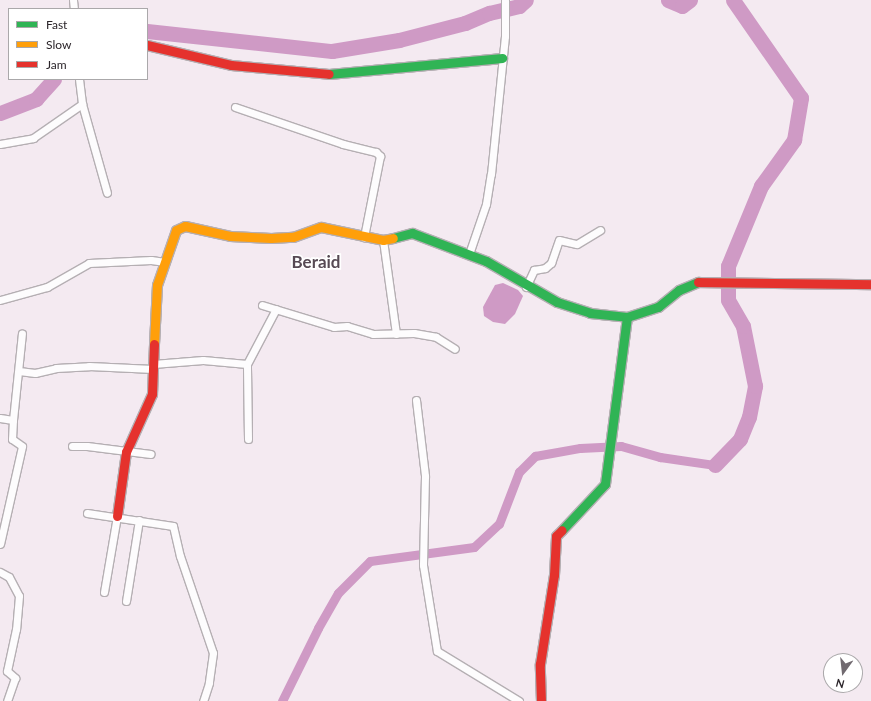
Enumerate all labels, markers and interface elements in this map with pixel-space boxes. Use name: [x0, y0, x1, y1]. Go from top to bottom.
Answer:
legend: [8, 8, 148, 80]
text: Fast: [46, 17, 67, 32]
text: Slow: [46, 37, 71, 52]
text: Jam: [46, 57, 67, 72]
district label: Beraid: [292, 252, 340, 272]
north arrow: [823, 653, 863, 693]
text: N: [834, 677, 846, 691]

